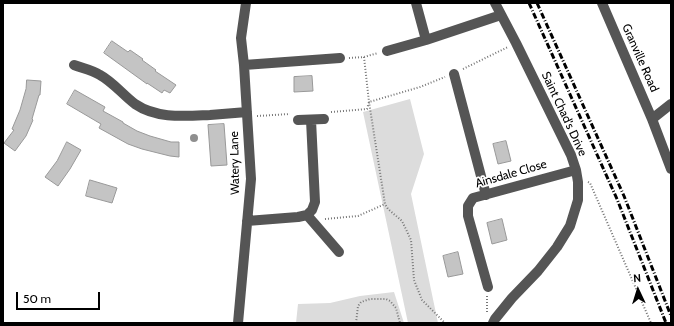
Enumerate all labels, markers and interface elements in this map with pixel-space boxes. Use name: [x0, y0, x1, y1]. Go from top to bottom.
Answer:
street label: Granville Road: [619, 22, 661, 94]
street label: Saint Chad's Drive: [538, 69, 590, 159]
street label: Watery Lane: [227, 131, 243, 195]
street label: Ainsdale Close: [474, 157, 548, 191]
north arrow: [618, 270, 658, 310]
text: N: [633, 271, 642, 285]
scale bar: [18, 284, 102, 310]
text: 50 m: [23, 291, 51, 306]

